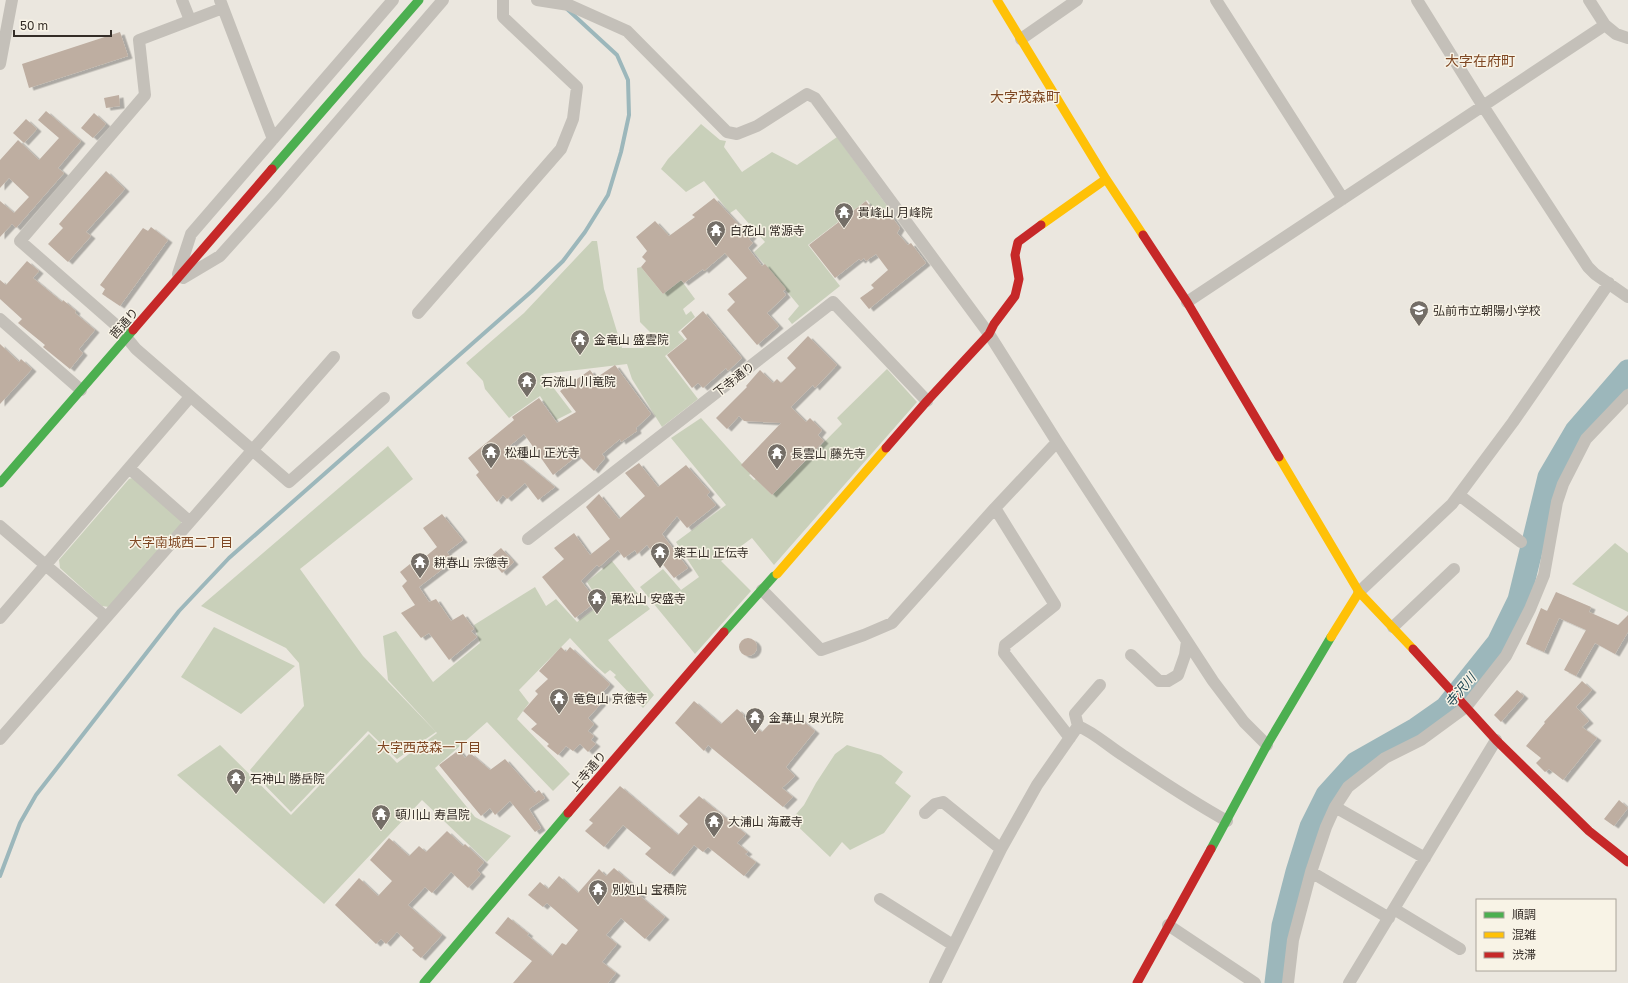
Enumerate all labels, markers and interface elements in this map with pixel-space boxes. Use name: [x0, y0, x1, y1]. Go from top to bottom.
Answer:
scale bar: [14, 12, 111, 38]
text: 50 m: [20, 18, 48, 33]
district label: 大字在府町: [1445, 52, 1515, 69]
district label: 大字茂森町: [990, 88, 1060, 105]
temple icon: 貴峰山 月峰院: [833, 201, 855, 229]
place label: 貴峰山 月峰院: [858, 205, 933, 220]
temple icon: 白花山 常源寺: [705, 219, 727, 247]
place label: 白花山 常源寺: [730, 223, 805, 238]
school or university icon: 弘前市立朝陽小学校: [1408, 299, 1430, 327]
place label: 弘前市立朝陽小学校: [1433, 303, 1541, 318]
street label: 茜通り: [107, 304, 141, 342]
temple icon: 金竜山 盛雲院: [569, 328, 591, 356]
place label: 金竜山 盛雲院: [594, 332, 669, 347]
street label: 下寺通り: [710, 358, 758, 400]
temple icon: 石流山 川竜院: [516, 370, 538, 398]
place label: 石流山 川竜院: [541, 374, 616, 389]
temple icon: 松種山 正光寺: [480, 441, 502, 469]
temple icon: 長雲山 藤先寺: [766, 442, 788, 470]
place label: 松種山 正光寺: [505, 445, 580, 460]
place label: 長雲山 藤先寺: [791, 446, 866, 461]
district label: 大字南城西二丁目: [129, 534, 233, 550]
temple icon: 薬王山 正伝寺: [649, 541, 671, 569]
place label: 薬王山 正伝寺: [674, 545, 749, 560]
temple icon: 耕春山 宗徳寺: [409, 551, 431, 579]
place label: 耕春山 宗徳寺: [434, 555, 509, 570]
temple icon: 萬松山 安盛寺: [586, 587, 608, 615]
place label: 萬松山 安盛寺: [611, 591, 686, 606]
water label: 寺沢川: [1441, 668, 1480, 710]
temple icon: 竜負山 京徳寺: [548, 687, 570, 715]
place label: 竜負山 京徳寺: [573, 691, 648, 706]
temple icon: 金華山 泉光院: [744, 706, 766, 734]
place label: 金華山 泉光院: [769, 710, 844, 725]
district label: 大字西茂森一丁目: [377, 739, 481, 755]
street label: 上寺通り: [567, 748, 609, 794]
temple icon: 石神山 勝岳院: [225, 767, 247, 795]
place label: 石神山 勝岳院: [250, 771, 325, 786]
temple icon: 頓川山 寿昌院: [370, 803, 392, 831]
place label: 頓川山 寿昌院: [395, 807, 470, 822]
temple icon: 大浦山 海蔵寺: [703, 810, 725, 838]
place label: 大浦山 海蔵寺: [728, 814, 803, 829]
temple icon: 別処山 宝積院: [587, 878, 609, 906]
place label: 別処山 宝積院: [612, 882, 687, 897]
legend: [1476, 899, 1616, 971]
text: 順調: [1512, 907, 1536, 922]
text: 混雑: [1512, 927, 1536, 942]
text: 渋滞: [1512, 947, 1536, 962]

